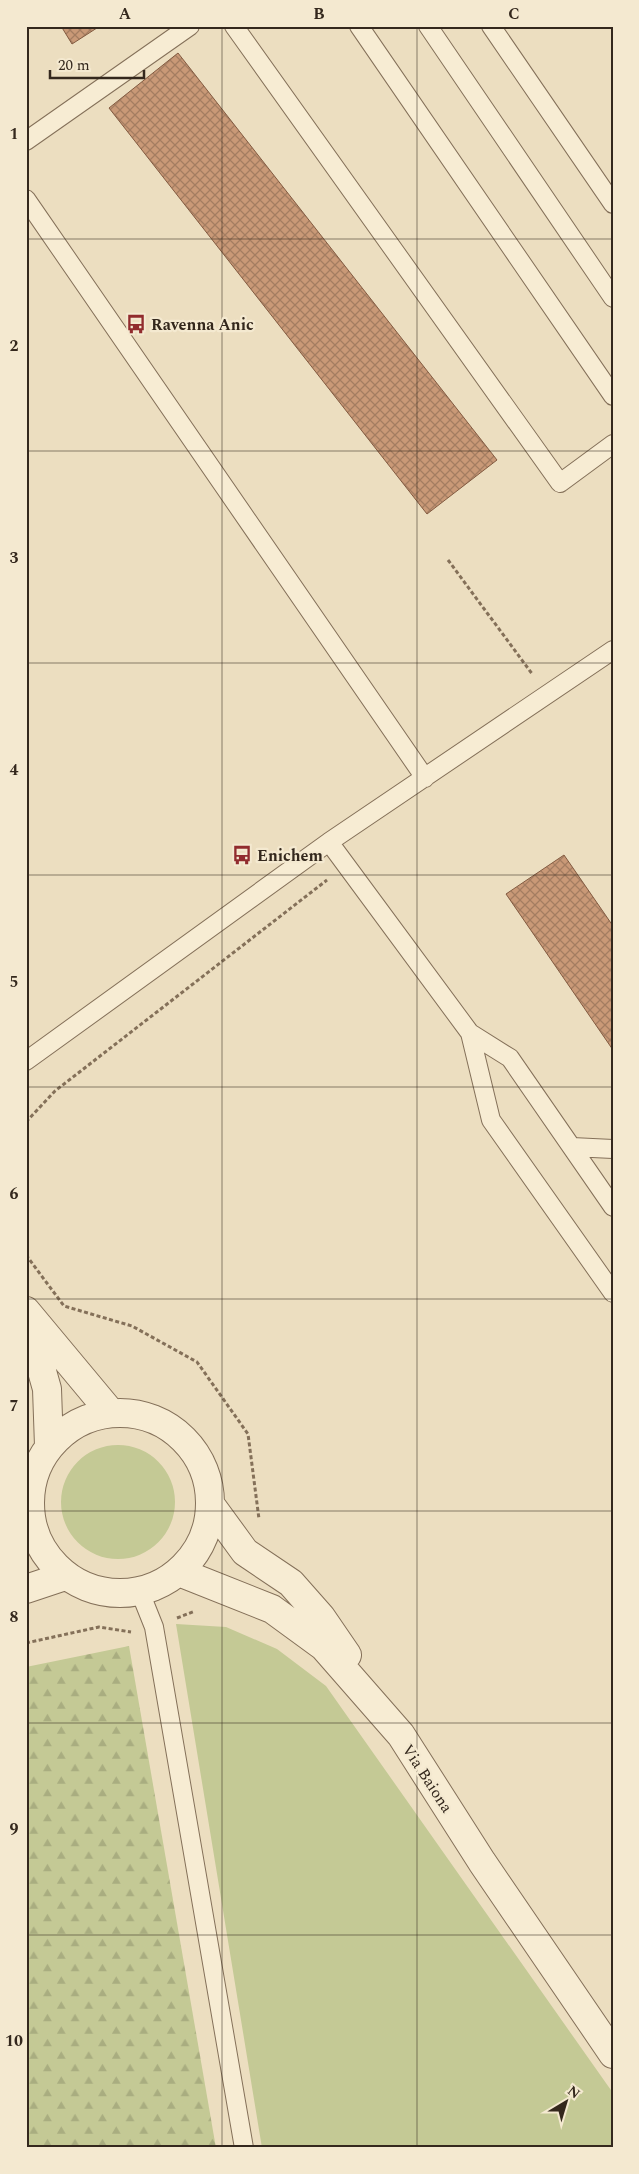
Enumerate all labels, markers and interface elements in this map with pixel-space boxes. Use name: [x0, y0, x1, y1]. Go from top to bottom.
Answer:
text: A: [119, 2, 132, 26]
text: B: [313, 2, 325, 26]
text: C: [508, 2, 520, 26]
scale bar: [50, 48, 144, 80]
text: 20 m: [58, 54, 90, 77]
text: 1: [10, 122, 18, 146]
bus stop icon: Ravenna Anic: [125, 313, 147, 335]
place label: Ravenna Anic: [151, 313, 254, 337]
text: 2: [10, 334, 19, 358]
text: 3: [10, 546, 19, 570]
text: 4: [10, 758, 19, 782]
bus stop icon: Enichem: [231, 844, 253, 866]
place label: Enichem: [257, 844, 324, 868]
text: 5: [10, 970, 18, 994]
text: 6: [10, 1182, 19, 1206]
text: 7: [10, 1394, 19, 1418]
text: 8: [10, 1605, 19, 1629]
street label: Via Baiona: [396, 1739, 458, 1818]
text: 9: [10, 1817, 19, 1841]
text: 10: [5, 2029, 23, 2053]
north arrow: [542, 2076, 592, 2126]
text: N: [563, 2080, 585, 2104]

